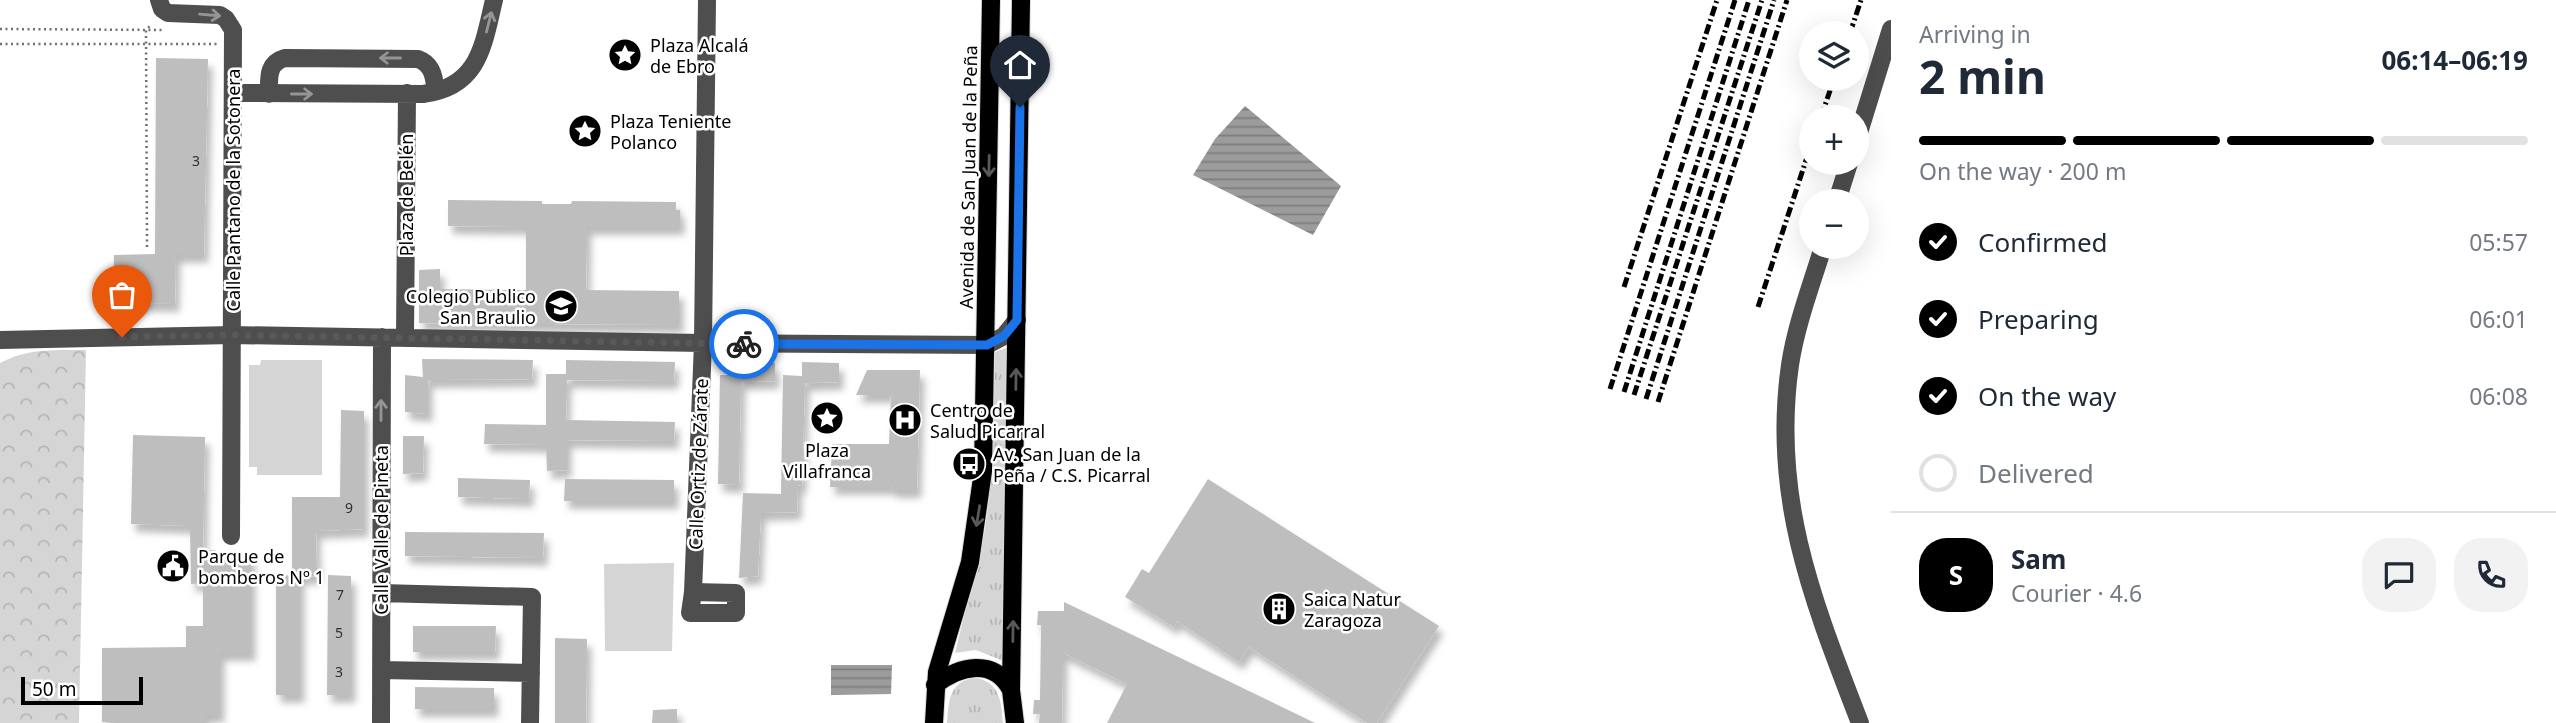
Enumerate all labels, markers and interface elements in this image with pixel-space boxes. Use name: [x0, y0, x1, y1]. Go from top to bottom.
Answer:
one-way arrow: [198, 9, 221, 22]
one-way arrow: [483, 11, 496, 34]
text: Arriving in: [1919, 18, 2031, 50]
map controls: [1799, 21, 1869, 259]
button: layers: [1799, 21, 1869, 91]
place label: Plaza Alcalá de Ebro: [650, 33, 749, 78]
pin: [990, 35, 1050, 107]
place icon: Plaza Alcalá de Ebro: [606, 36, 644, 74]
text: 06:14–06:19: [2381, 42, 2528, 78]
street label: Avenida de San Juan de la Peña: [954, 45, 982, 309]
text: 2 min: [1919, 45, 2046, 107]
icon: home: [1001, 46, 1039, 84]
one-way arrow: [379, 51, 402, 65]
street label: Calle Pantano de la Sotonera: [221, 69, 245, 311]
one-way arrow: [290, 87, 313, 101]
button: +: [1799, 105, 1869, 175]
place label: Plaza Teniente Polanco: [610, 109, 731, 154]
place icon: Plaza Teniente Polanco: [566, 112, 604, 150]
street label: Plaza de Belén: [394, 134, 418, 256]
house number: 3: [192, 151, 200, 170]
one-way arrow: [982, 154, 996, 177]
text: On the way · 200 m: [1919, 155, 2126, 187]
button: −: [1799, 189, 1869, 259]
icon: check: [1919, 223, 1957, 261]
text: Confirmed: [1978, 224, 2108, 260]
text: 05:57: [2469, 226, 2528, 258]
pin: [92, 265, 152, 337]
icon: bag: [103, 276, 141, 314]
place label: Colegio Publico San Braulio: [406, 284, 536, 329]
school or university icon: Colegio Publico San Braulio: [542, 287, 580, 325]
icon: check: [1919, 300, 1957, 338]
text: Preparing: [1978, 301, 2099, 337]
text: 06:01: [2469, 303, 2528, 335]
courier: [709, 309, 779, 379]
icon: bike: [725, 325, 763, 363]
one-way arrow: [1009, 367, 1023, 390]
icon: check: [1919, 377, 1957, 415]
street label: Calle Ortiz de Zárate: [683, 378, 713, 550]
text: On the way: [1978, 378, 2116, 414]
text: 06:08: [2469, 380, 2528, 412]
place label: Centro de Salud Picarral: [930, 398, 1045, 443]
one-way arrow: [375, 399, 388, 422]
place icon: Plaza Villafranca: [808, 399, 846, 437]
hospital icon: Centro de Salud Picarral: [886, 401, 924, 439]
place label: Plaza Villafranca: [783, 438, 871, 483]
place label: Av. San Juan de la Peña / C.S. Picarral: [993, 442, 1150, 487]
street label: Calle Valle de Pineta: [369, 445, 393, 615]
bus stop icon: Av. San Juan de la Peña / C.S. Picarral: [950, 445, 988, 483]
text: Delivered: [1978, 455, 2094, 491]
house number: 9: [345, 498, 353, 517]
one-way arrow: [971, 504, 984, 527]
button: chat: [2362, 538, 2436, 612]
button: phone: [2454, 538, 2528, 612]
text: Sam: [2011, 541, 2066, 577]
place label: Parque de bomberos Nº 1: [198, 544, 325, 589]
public building icon: Parque de bomberos Nº 1: [154, 547, 192, 585]
text: S: [1949, 557, 1963, 593]
text: Courier · 4.6: [2011, 577, 2142, 609]
house number: 7: [336, 585, 344, 604]
place label: Saica Natur Zaragoza: [1304, 587, 1401, 632]
building icon: Saica Natur Zaragoza: [1260, 590, 1298, 628]
one-way arrow: [1006, 619, 1019, 642]
house number: 5: [335, 623, 343, 642]
house number: 3: [335, 662, 343, 681]
scale bar: [21, 674, 144, 706]
text: 50 m: [32, 676, 76, 702]

